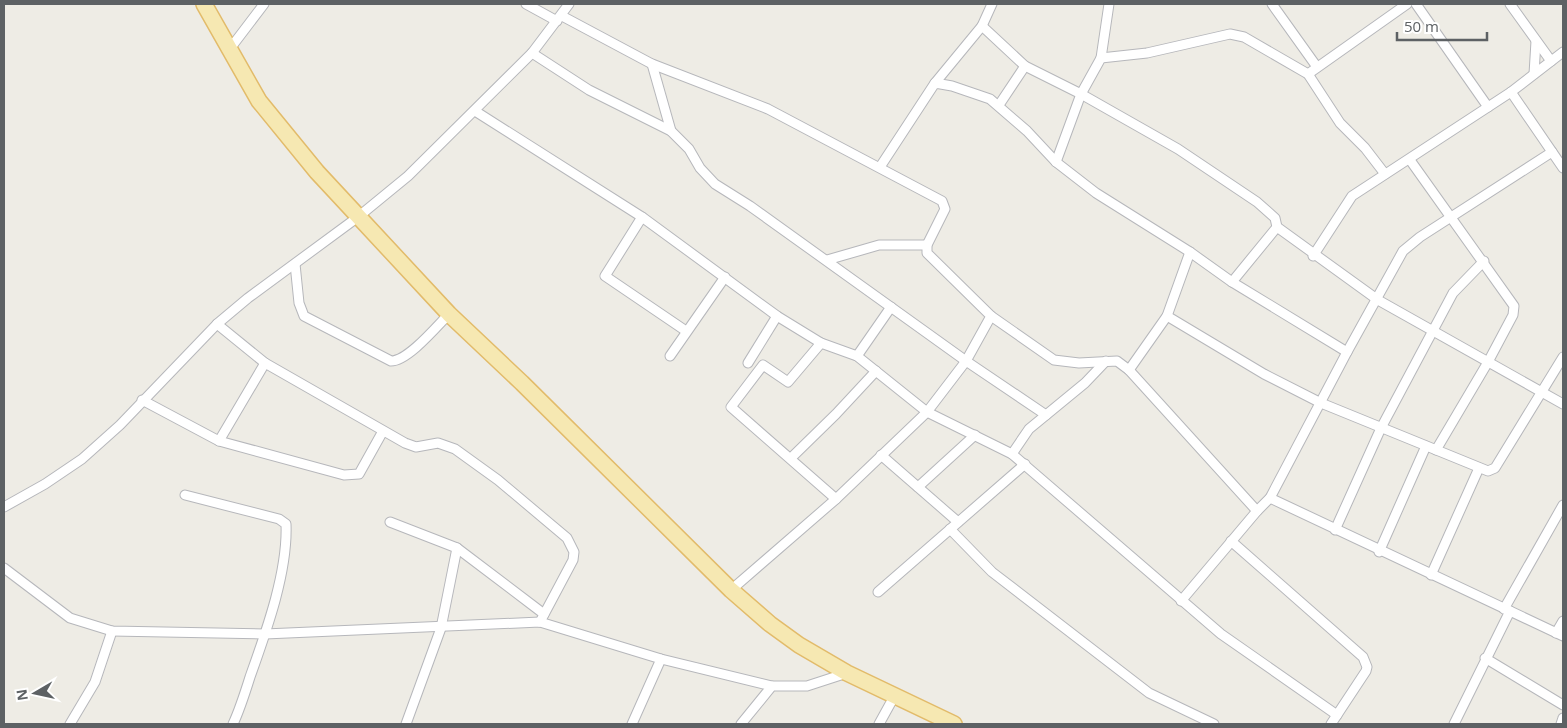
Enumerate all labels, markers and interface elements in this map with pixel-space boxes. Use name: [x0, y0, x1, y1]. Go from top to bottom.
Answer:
scale bar: [1397, 10, 1487, 42]
text: 50 m: [1404, 16, 1439, 36]
north arrow: [10, 668, 60, 718]
text: N: [11, 688, 32, 702]

